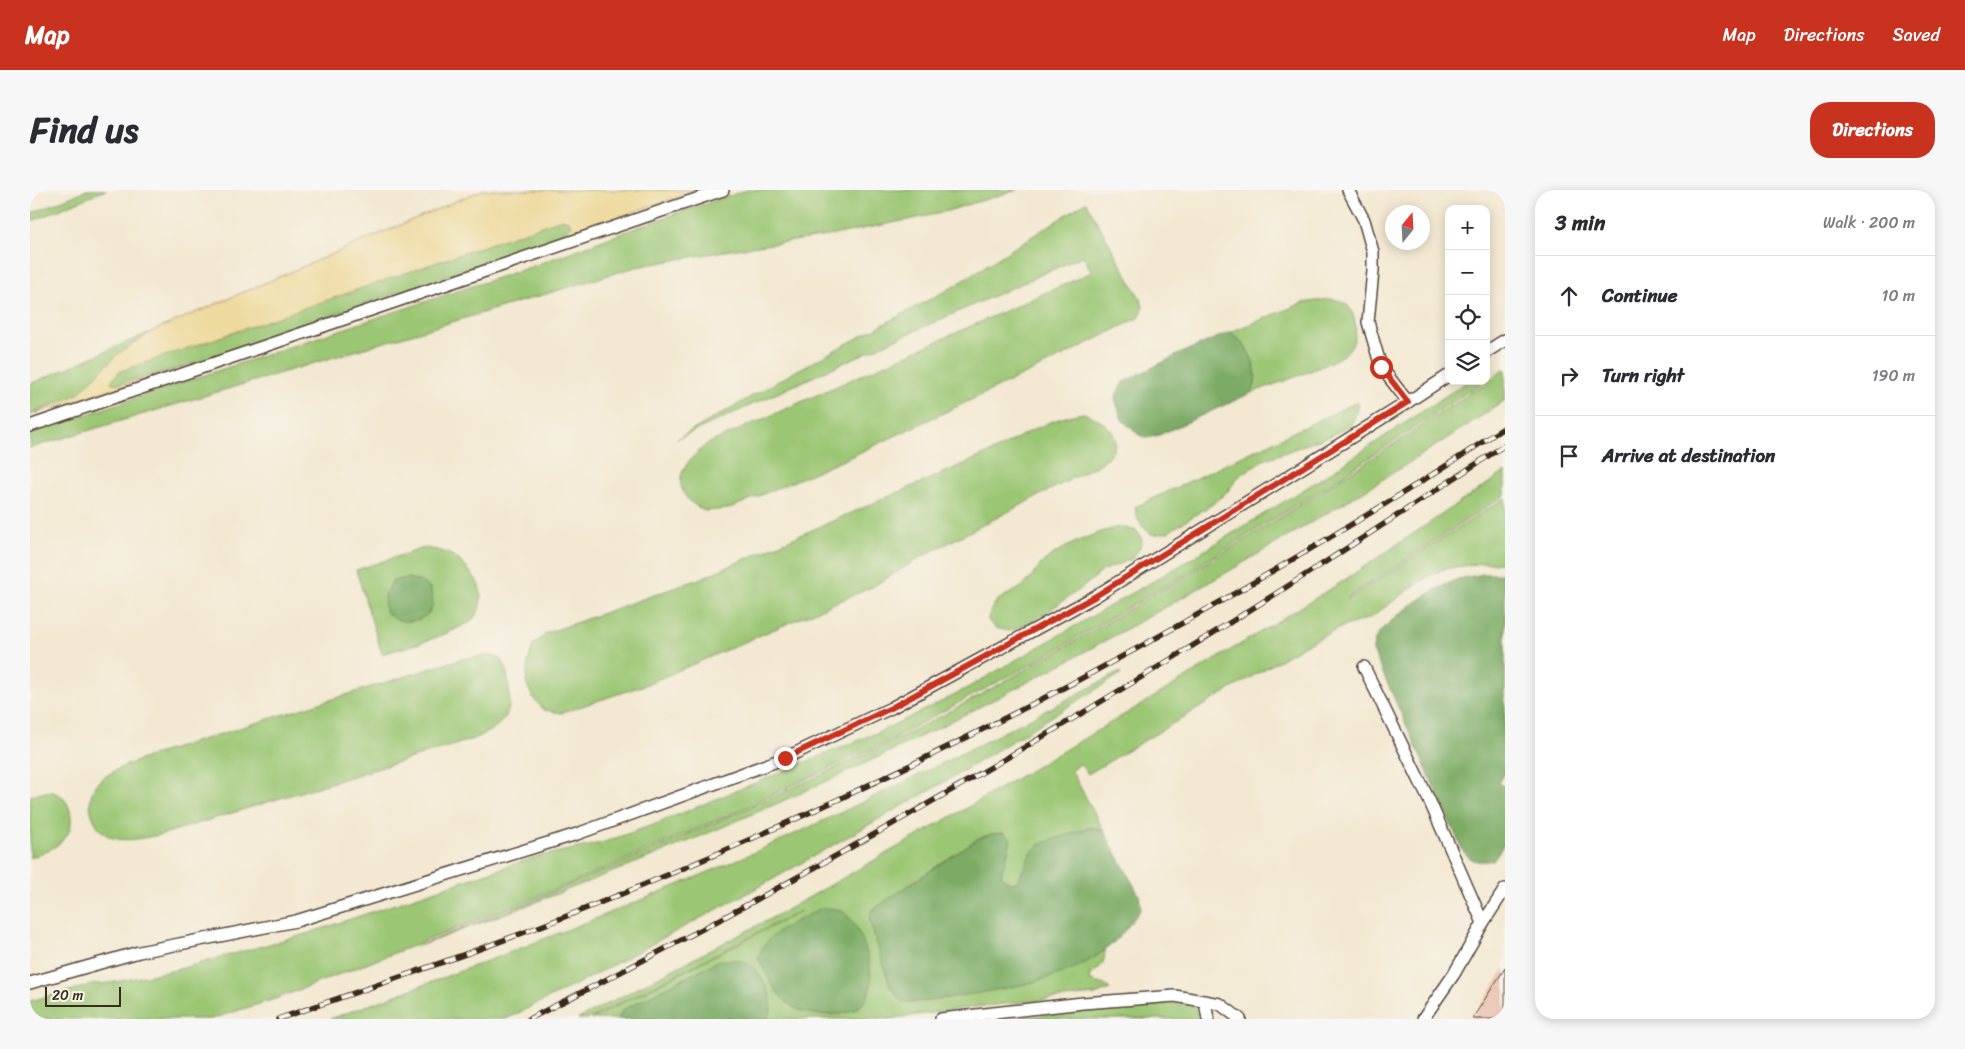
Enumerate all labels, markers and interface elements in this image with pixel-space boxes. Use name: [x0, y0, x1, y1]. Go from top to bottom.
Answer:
text: Map: [25, 14, 69, 56]
text: Map: [1723, 19, 1756, 51]
text: Directions: [1784, 19, 1865, 51]
text: Saved: [1893, 19, 1940, 51]
text: Find us: [30, 99, 138, 161]
button: Directions: [1810, 102, 1935, 158]
text: 3 min: [1555, 204, 1605, 242]
north arrow: [1385, 205, 1430, 250]
map controls: [1445, 205, 1490, 385]
button: +: [1445, 205, 1490, 250]
text: Walk · 200 m: [1823, 208, 1915, 237]
button: −: [1445, 250, 1490, 295]
text: Continue: [1602, 279, 1678, 312]
text: 10 m: [1882, 281, 1915, 310]
icon: ahead: [1555, 282, 1583, 310]
button: locate: [1445, 295, 1490, 340]
button: layers: [1445, 340, 1490, 385]
route start: [1370, 356, 1393, 379]
text: Turn right: [1602, 359, 1684, 392]
text: 190 m: [1872, 361, 1915, 390]
icon: right: [1555, 362, 1583, 390]
text: Arrive at destination: [1602, 439, 1775, 472]
icon: arrive: [1555, 442, 1583, 470]
route end: [774, 747, 797, 770]
text: 20 m: [52, 983, 83, 1008]
scale bar: [45, 984, 121, 1007]

